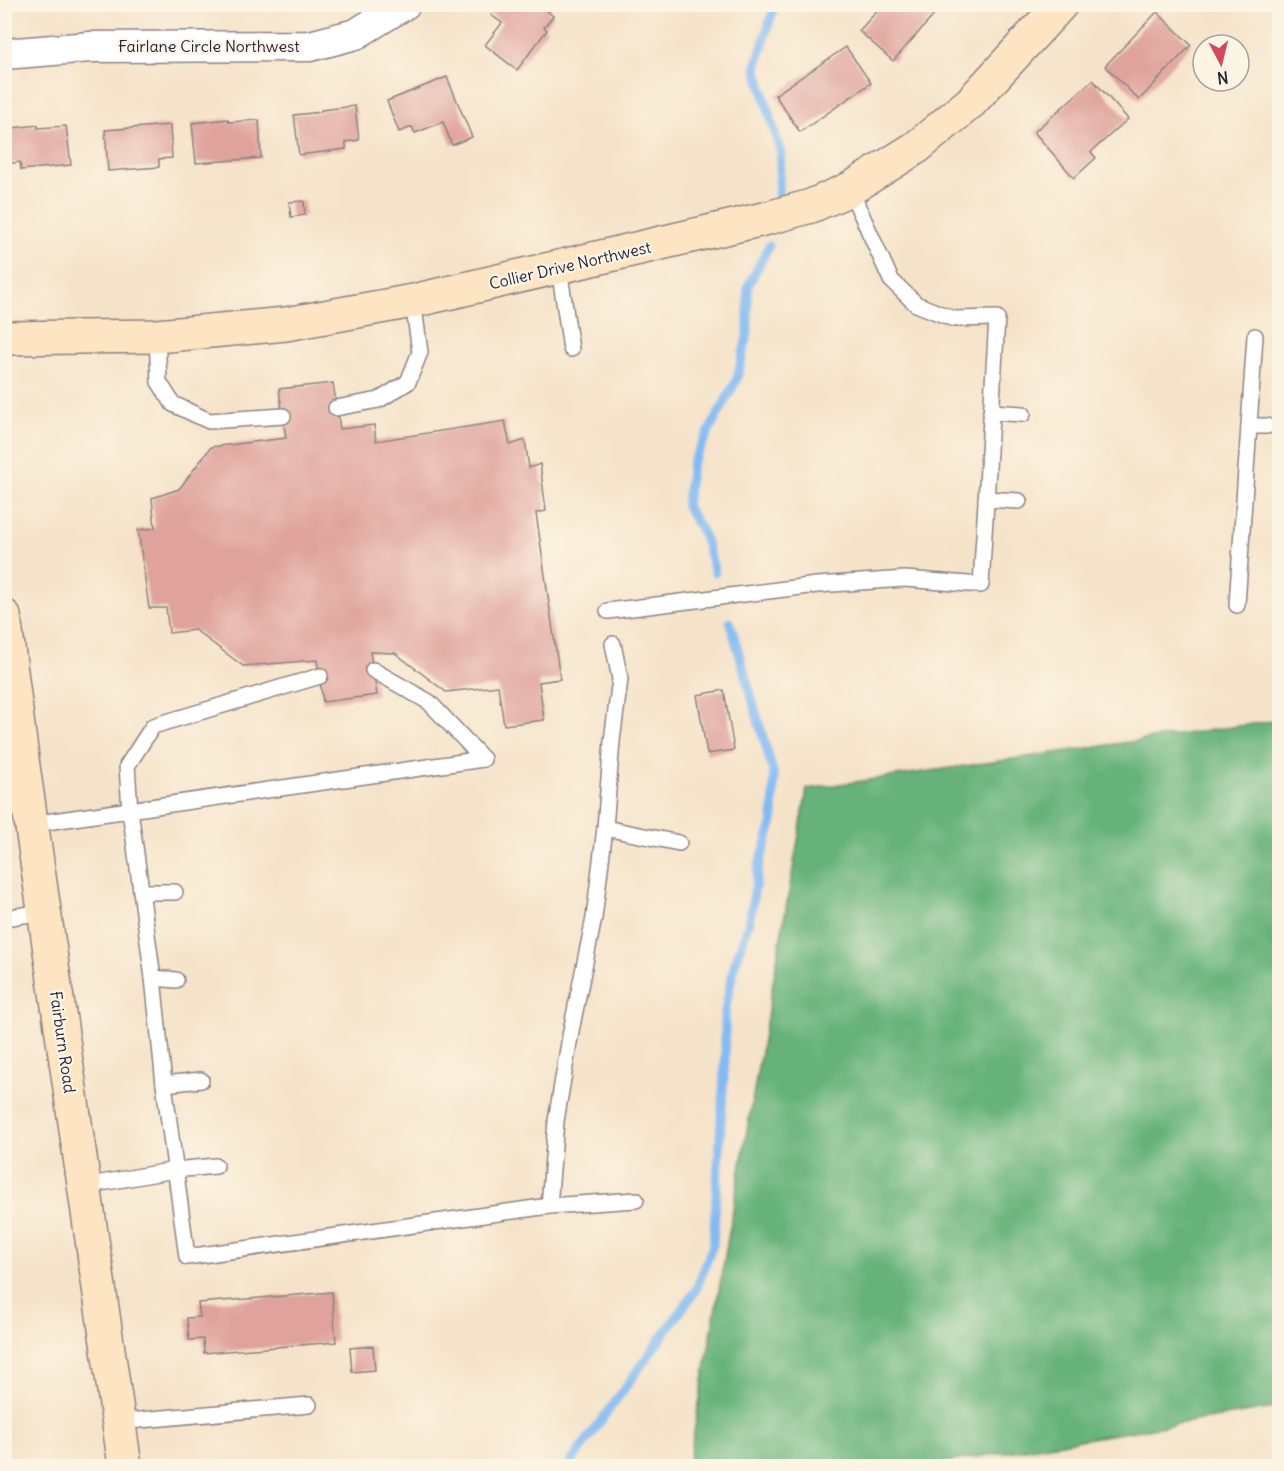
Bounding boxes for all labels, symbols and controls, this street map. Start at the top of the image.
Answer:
north arrow [1191,33,1251,93]
street label: Fairlane Circle Northwest [118,36,300,56]
text: N [1216,67,1230,88]
street label: Collier Drive Northwest [487,237,653,293]
street label: Fairburn Road [46,990,80,1094]

